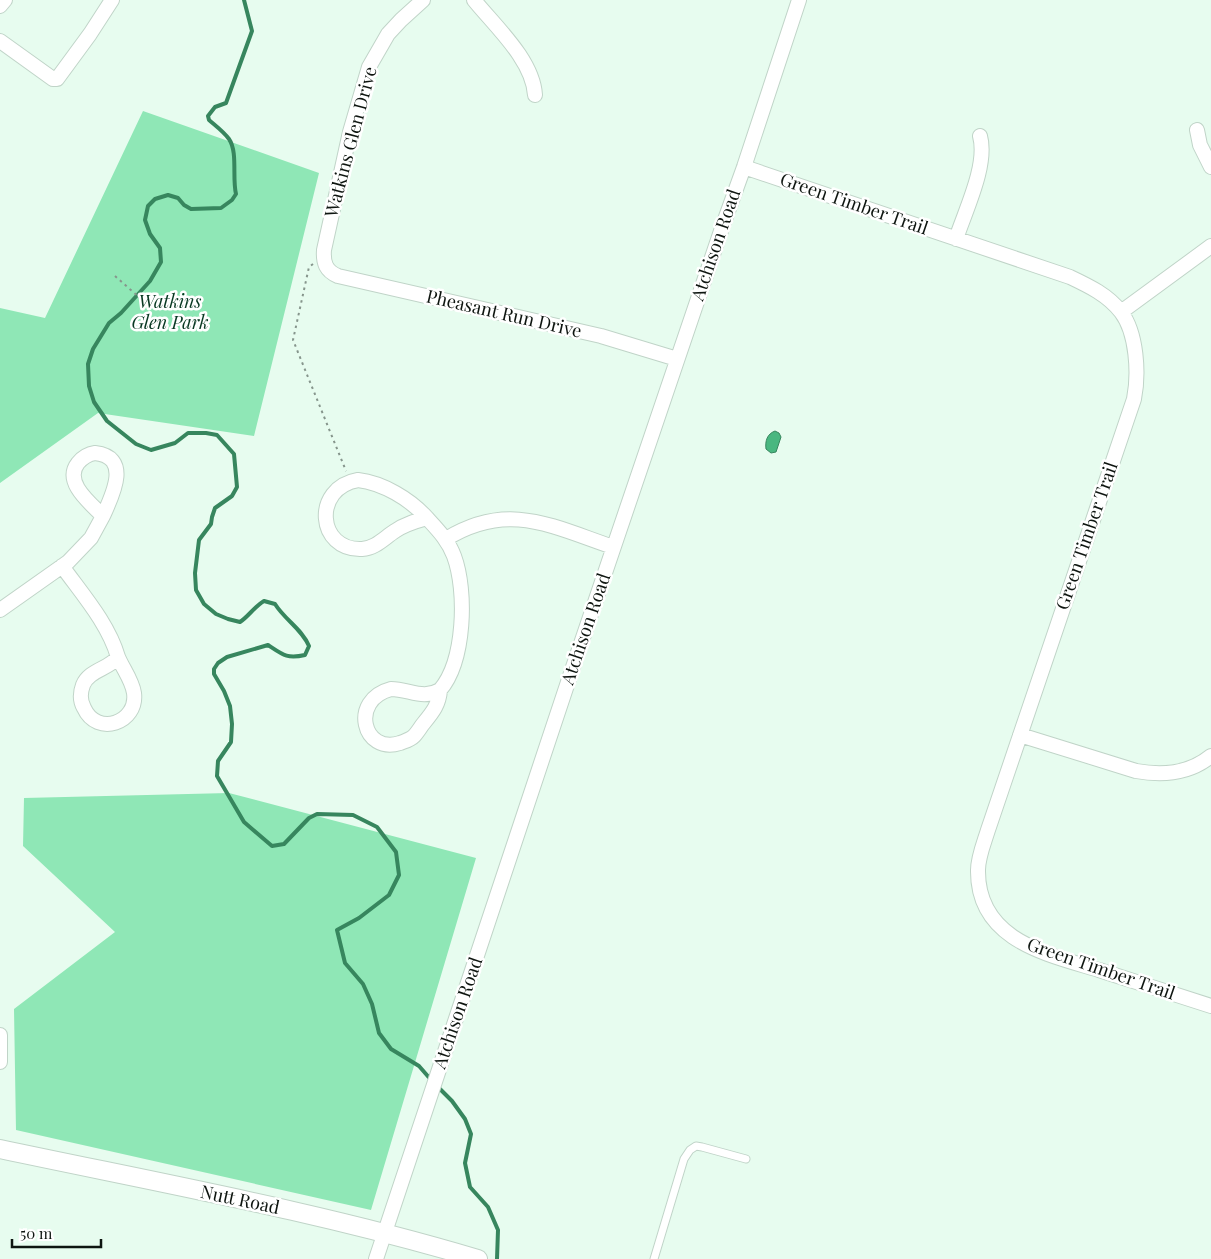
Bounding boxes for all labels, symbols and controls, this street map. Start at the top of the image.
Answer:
street label: Watkins Glen Drive [318,64,382,221]
street label: Green Timber Trail [777,166,932,240]
street label: Atchison Road [684,185,746,305]
street label: Pheasant Run Drive [424,283,584,343]
park label: Watkins Glen Park [131,289,209,334]
street label: Green Timber Trail [1049,458,1123,613]
street label: Atchison Road [554,569,616,689]
street label: Green Timber Trail [1024,931,1179,1005]
street label: Atchison Road [426,953,488,1073]
street label: Nutt Road [199,1179,282,1219]
scale bar [12,1216,101,1248]
text: 50 m [20,1223,53,1243]

